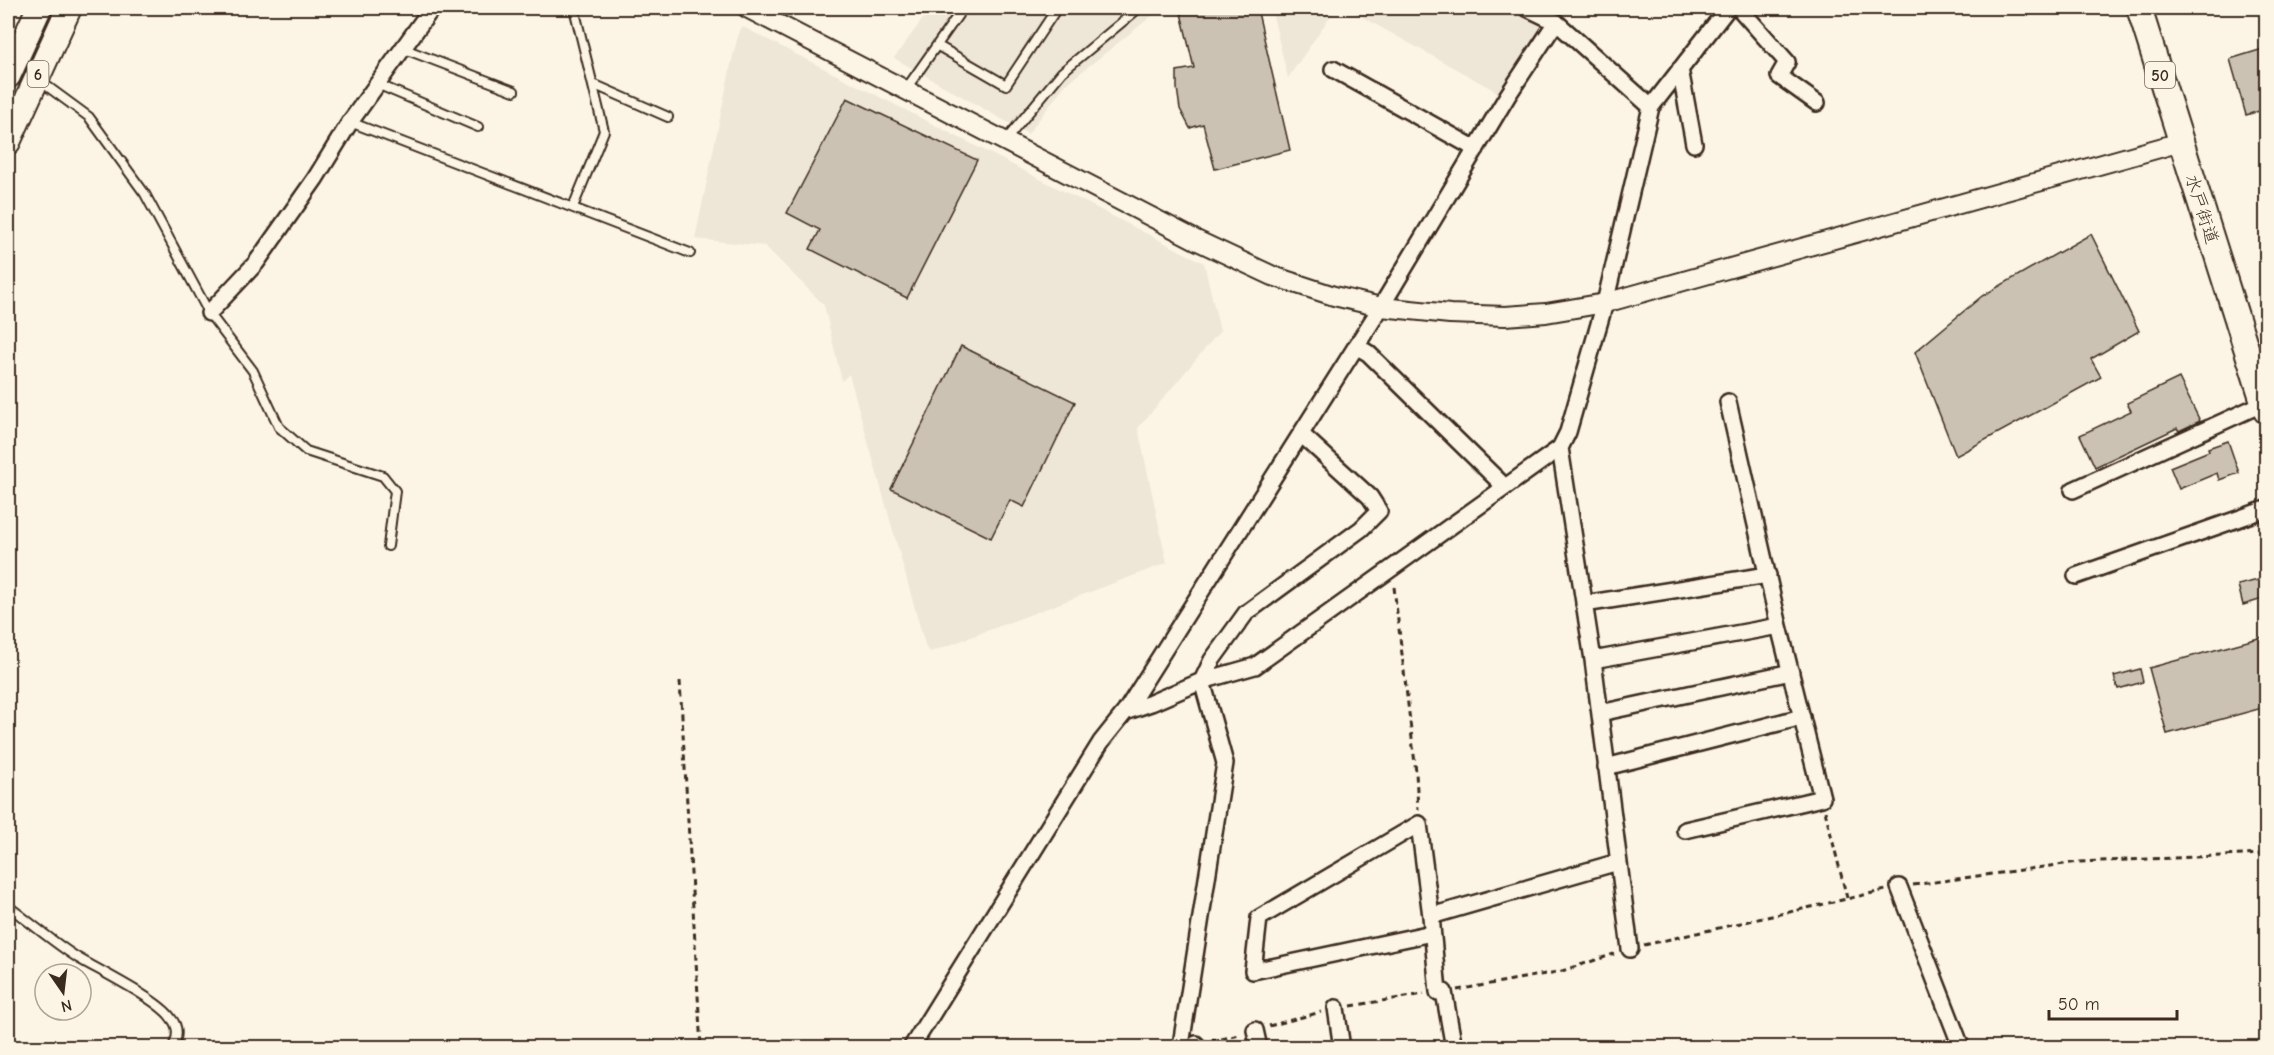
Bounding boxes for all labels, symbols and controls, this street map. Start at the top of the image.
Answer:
road number: 6 [28,61,48,87]
road number: 50 [2145,62,2175,88]
street label: 水戸街道 [2180,172,2223,247]
north arrow [33,962,93,1022]
scale bar [2049,983,2176,1021]
text: 50 m [2058,994,2100,1015]
text: N [59,996,74,1016]

